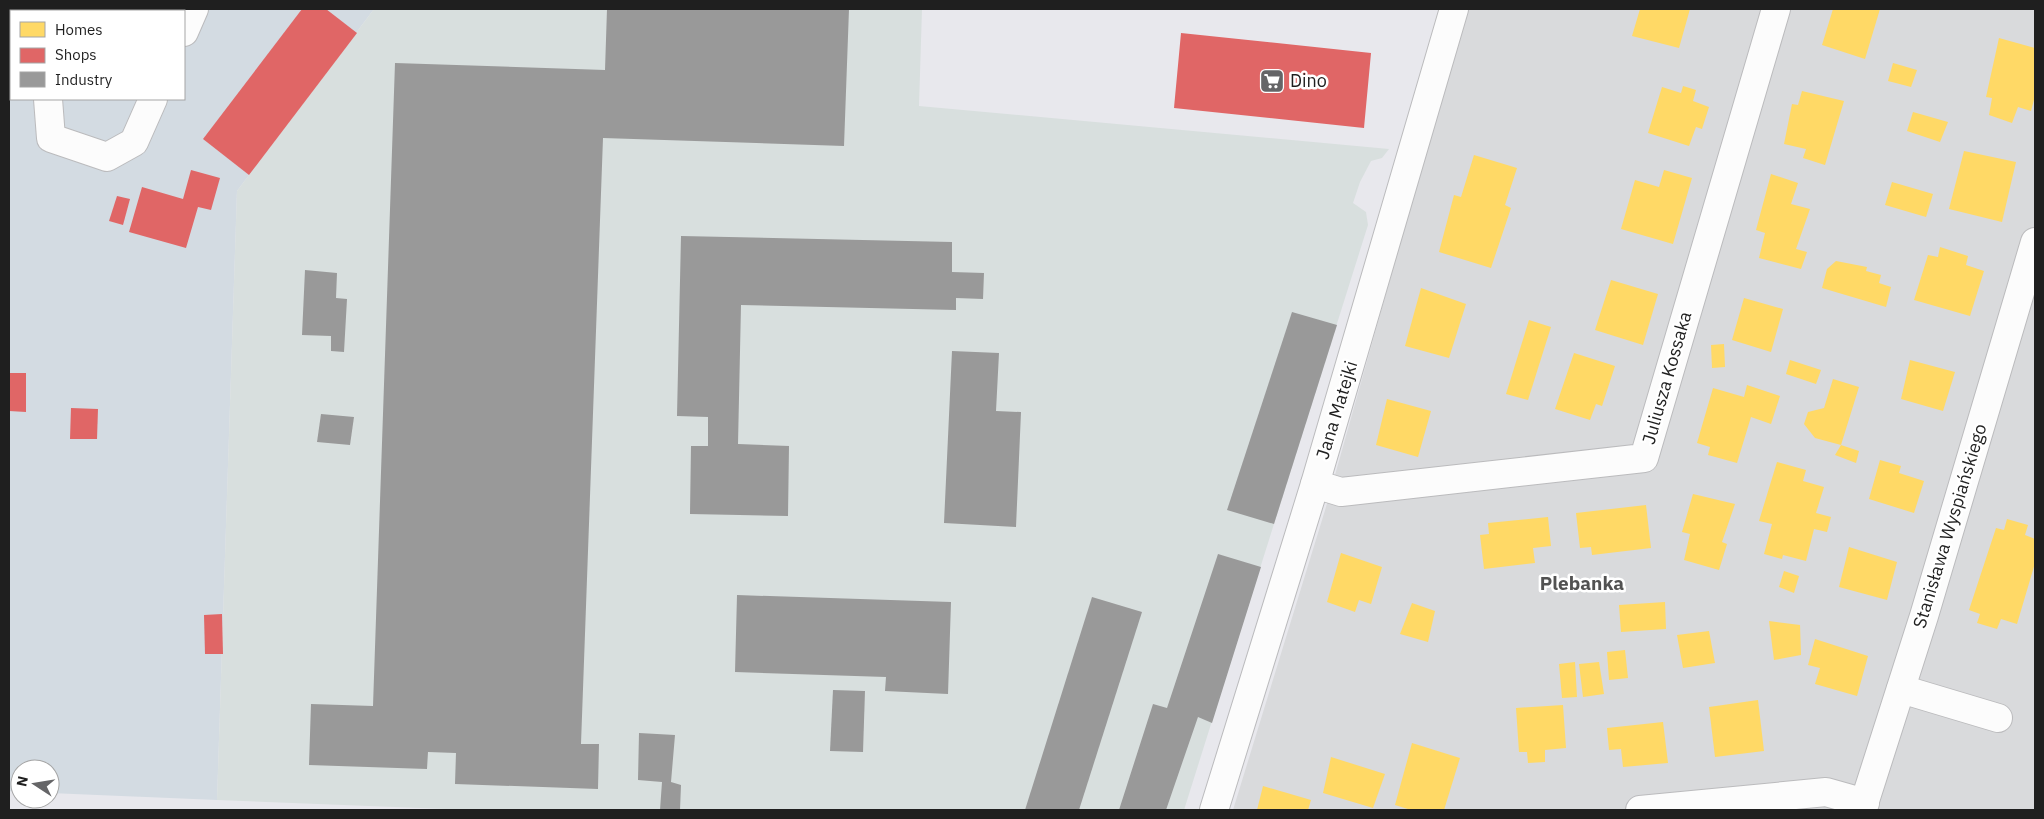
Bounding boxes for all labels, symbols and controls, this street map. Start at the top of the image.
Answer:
legend [10,10,185,100]
text: Homes [55,20,103,39]
text: Shops [55,45,97,64]
supermarket icon: Dino [1259,68,1285,94]
place label: Dino [1290,69,1327,92]
text: Industry [55,70,113,89]
street label: Juliusza Kossaka [1637,309,1697,447]
street label: Jana Matejki [1311,358,1362,462]
street label: Stanisława Wyspiańskiego [1907,421,1992,631]
district label: Plebanka [1540,571,1624,595]
north arrow [10,759,60,809]
text: N [12,774,32,788]

